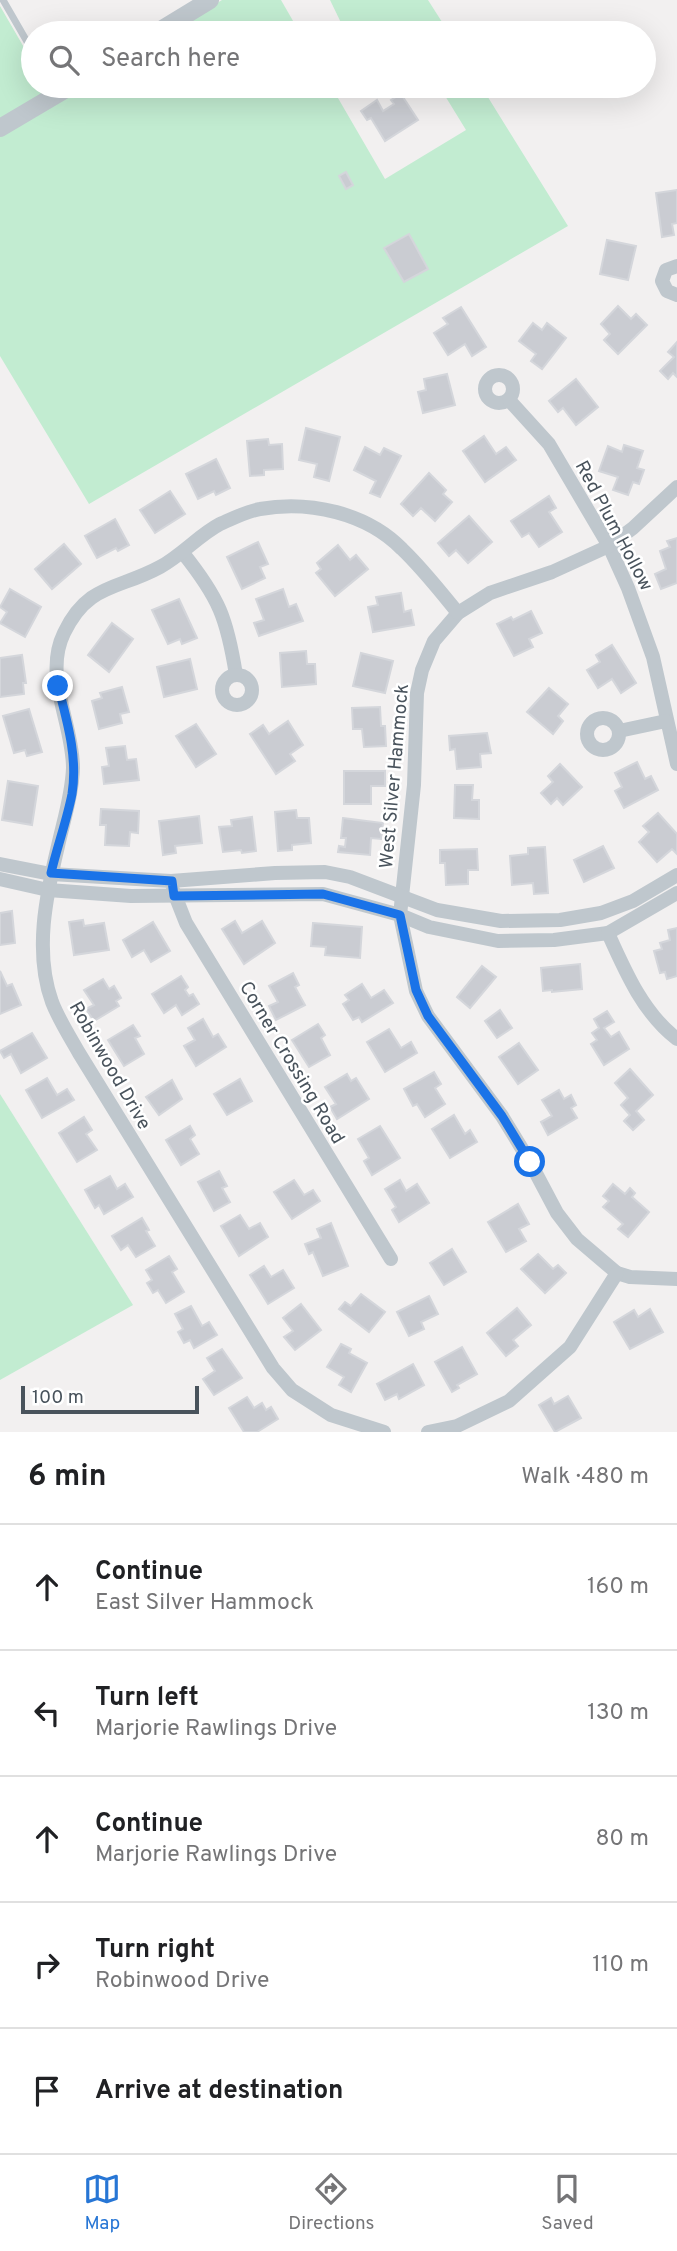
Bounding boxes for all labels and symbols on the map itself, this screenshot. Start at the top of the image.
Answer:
street label: Red Plum Hollow [569,457,658,595]
route end [42,670,73,701]
street label: West Silver Hammock [375,683,415,870]
street label: Corner Crossing Road [233,977,349,1149]
street label: Robinwood Drive [63,998,156,1134]
route start [514,1146,545,1177]
scale bar [21,1383,200,1415]

